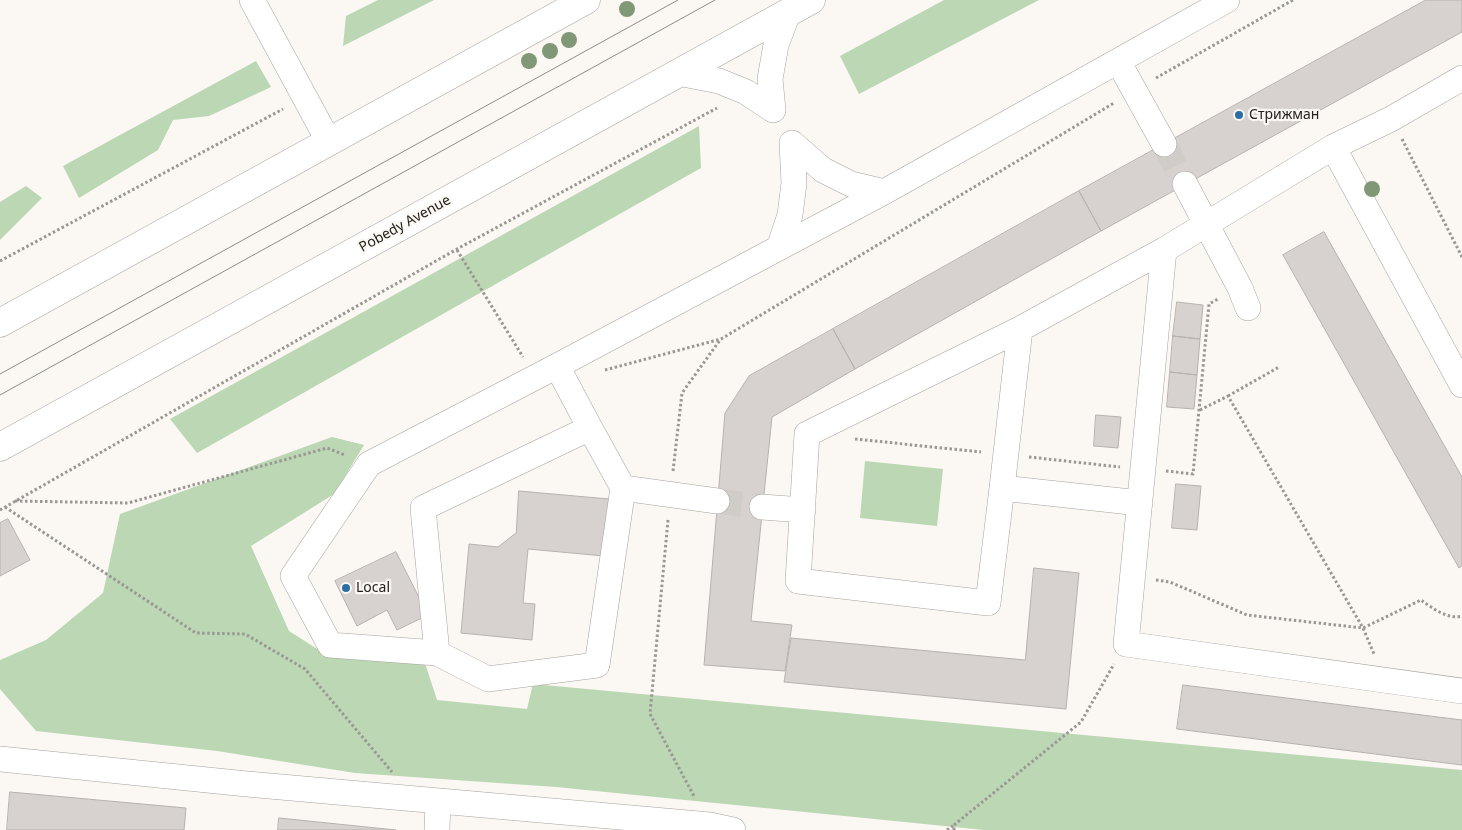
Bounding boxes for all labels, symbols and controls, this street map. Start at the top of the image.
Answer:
place label: Стрижман [1249,107,1319,123]
marker: Стрижман [1233,109,1245,121]
street label: Pobedy Avenue [356,192,454,256]
place label: Local [356,580,390,596]
marker: Local [340,582,352,594]

